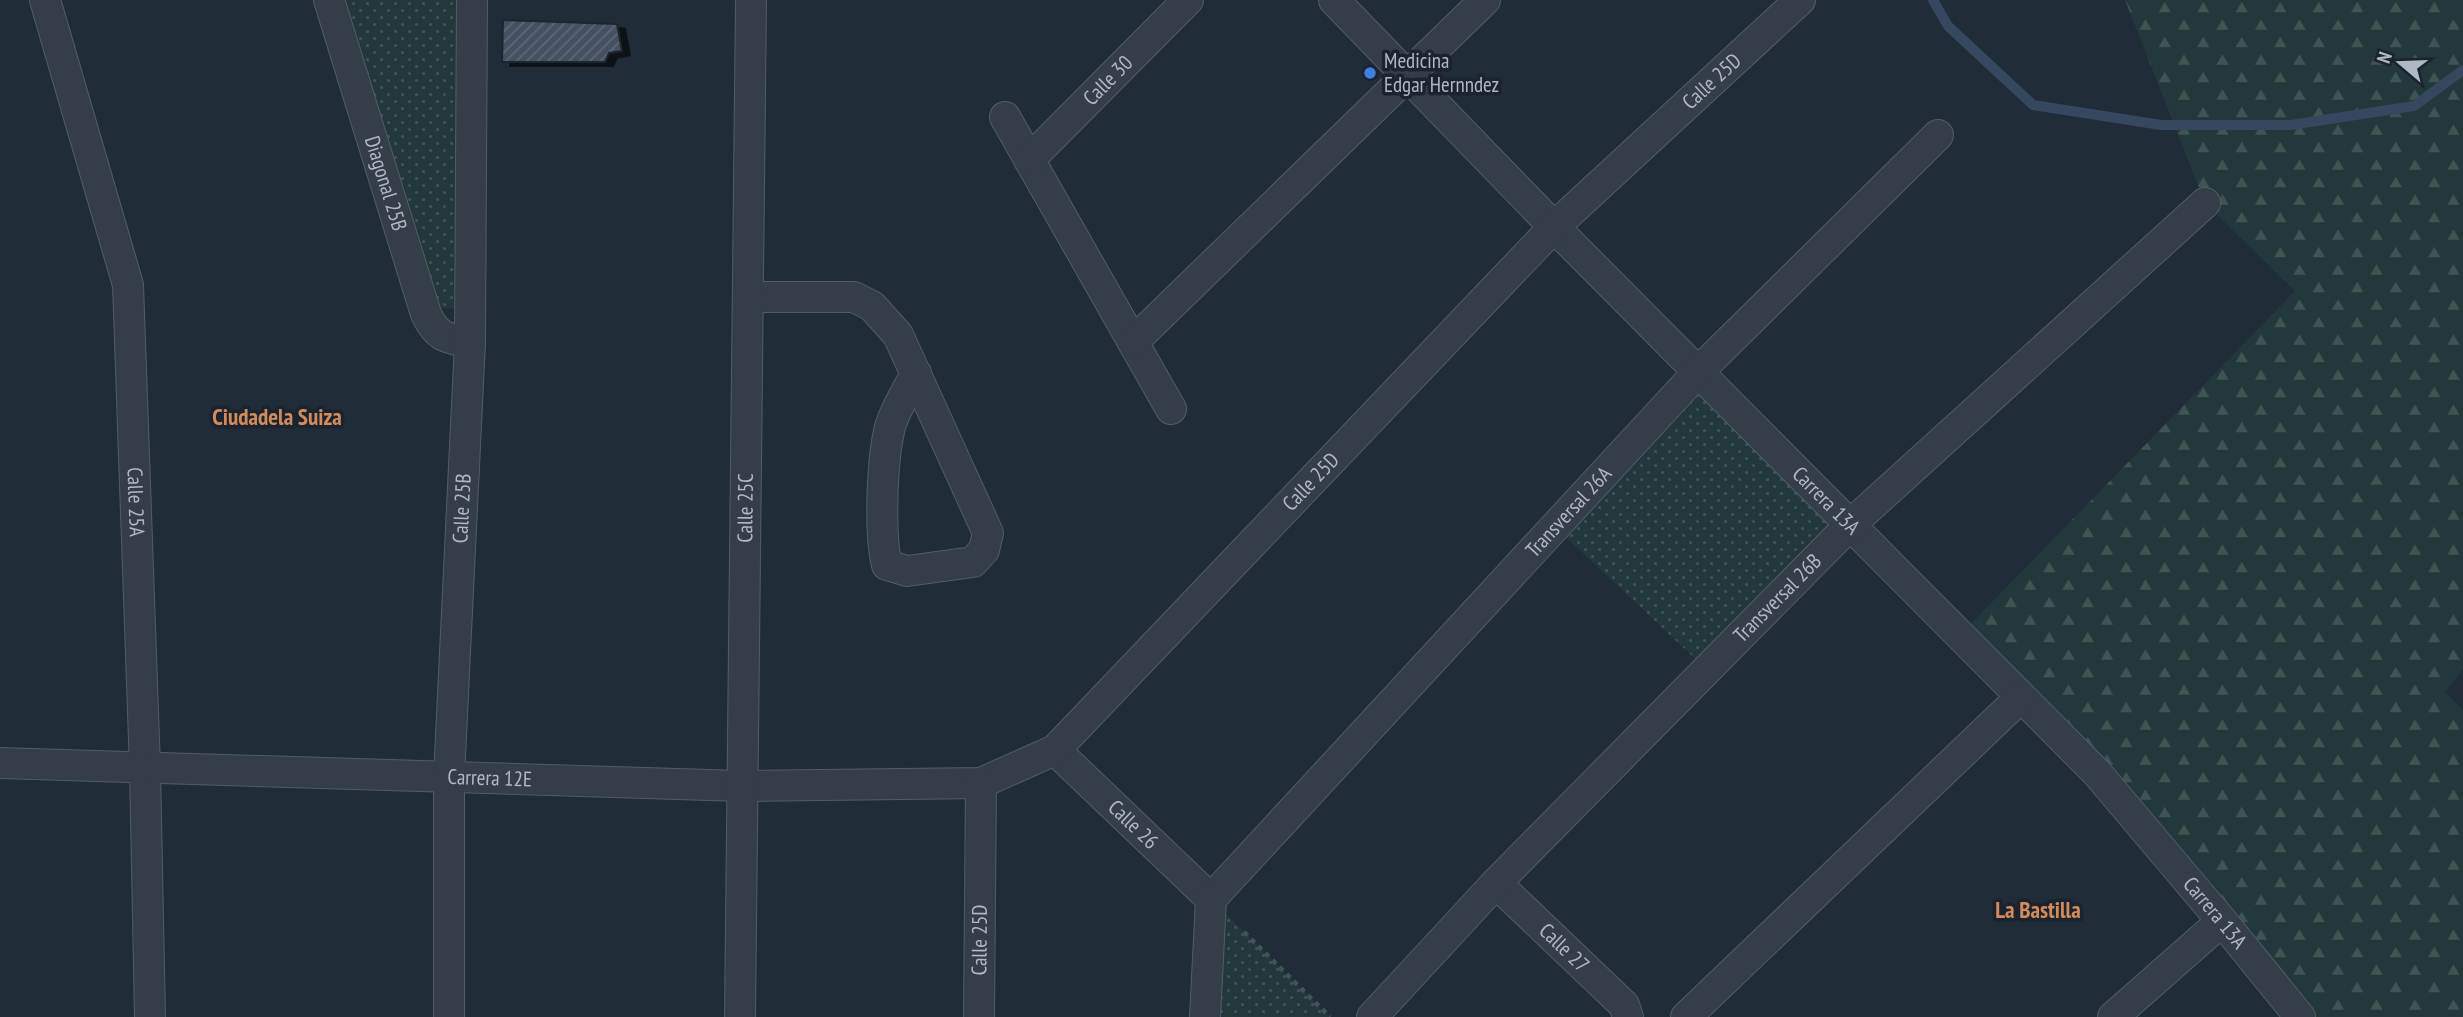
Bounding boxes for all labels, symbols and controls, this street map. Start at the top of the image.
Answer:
north arrow [2365,28,2435,98]
place label: Medicina Edgar Hernndez [1384,47,1499,98]
street label: Calle 25D [1676,47,1747,115]
text: N [2371,49,2397,66]
street label: Calle 30 [1077,50,1138,111]
marker: Medicina Edgar Hernndez [1362,65,1378,81]
street label: Diagonal 25B [359,133,414,234]
district label: Ciudadela Suiza [212,402,342,431]
street label: Calle 25D [1276,447,1345,516]
street label: Transversal 26A [1520,460,1617,563]
street label: Carrera 13A [1787,460,1866,540]
street label: Calle 25A [121,467,151,537]
street label: Calle 25B [446,473,477,544]
street label: Calle 25C [731,473,759,543]
street label: Transversal 26B [1727,548,1827,648]
street label: Carrera 12E [447,763,532,792]
street label: Calle 26 [1103,794,1164,855]
street label: Carrera 13A [2177,871,2253,954]
district label: La Bastilla [1995,895,2081,924]
street label: Calle 25D [965,905,993,975]
street label: Calle 27 [1533,917,1595,978]

